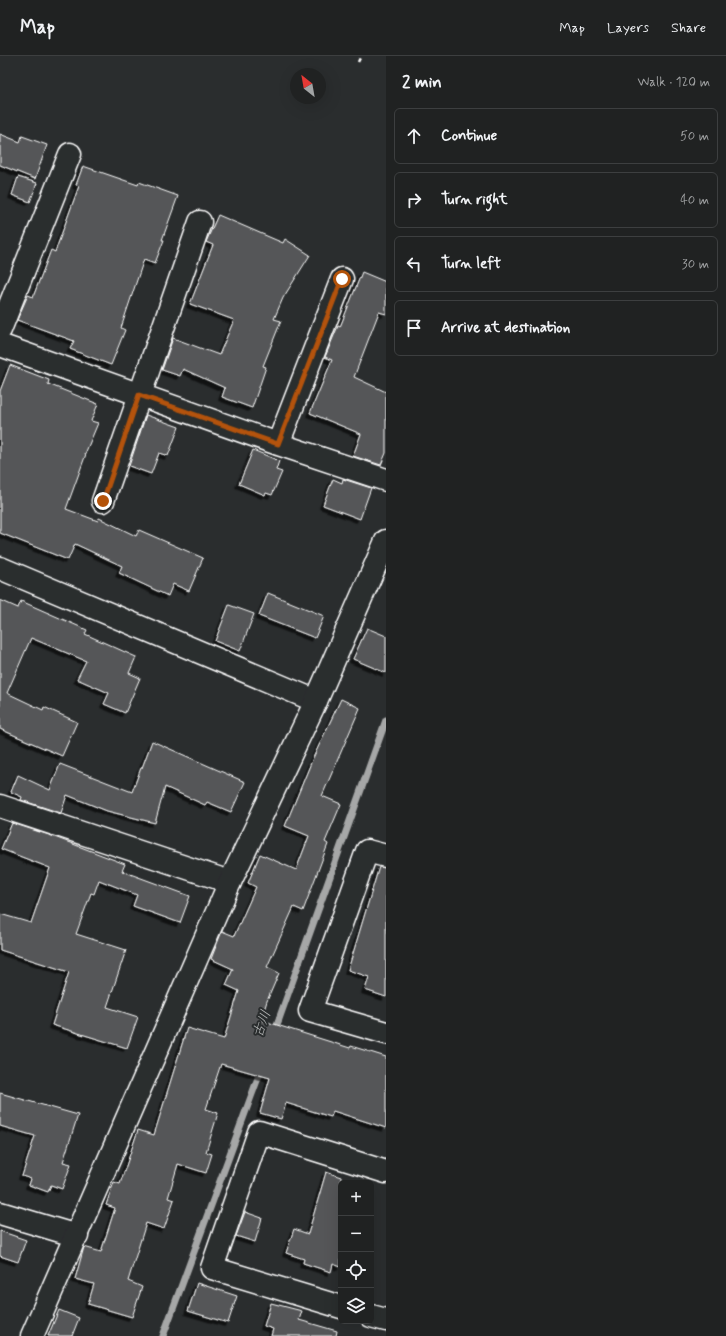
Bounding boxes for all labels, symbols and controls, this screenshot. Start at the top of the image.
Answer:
text: Map [20,15,55,40]
text: Map [559,19,585,37]
text: Layers [607,19,649,37]
text: Share [671,19,706,37]
north arrow [290,68,326,104]
text: 2 min [402,71,442,93]
text: Walk · 120 m [638,74,710,91]
icon: ahead [403,125,425,147]
text: Continue [441,126,497,146]
text: 50 m [680,128,709,145]
icon: right [403,189,425,211]
text: Turn right [441,190,508,210]
text: 40 m [680,192,709,209]
icon: left [403,253,425,275]
text: Turn left [441,254,501,274]
text: 30 m [682,256,709,273]
route start [333,270,351,288]
icon: arrive [403,317,425,339]
text: Arrive at destination [441,318,570,338]
route end [94,492,112,510]
water label: 古川 [249,1008,275,1040]
map controls [338,1180,374,1324]
button: + [338,1180,374,1216]
button: − [338,1216,374,1252]
button: locate [338,1252,374,1288]
button: layers [338,1288,374,1324]

